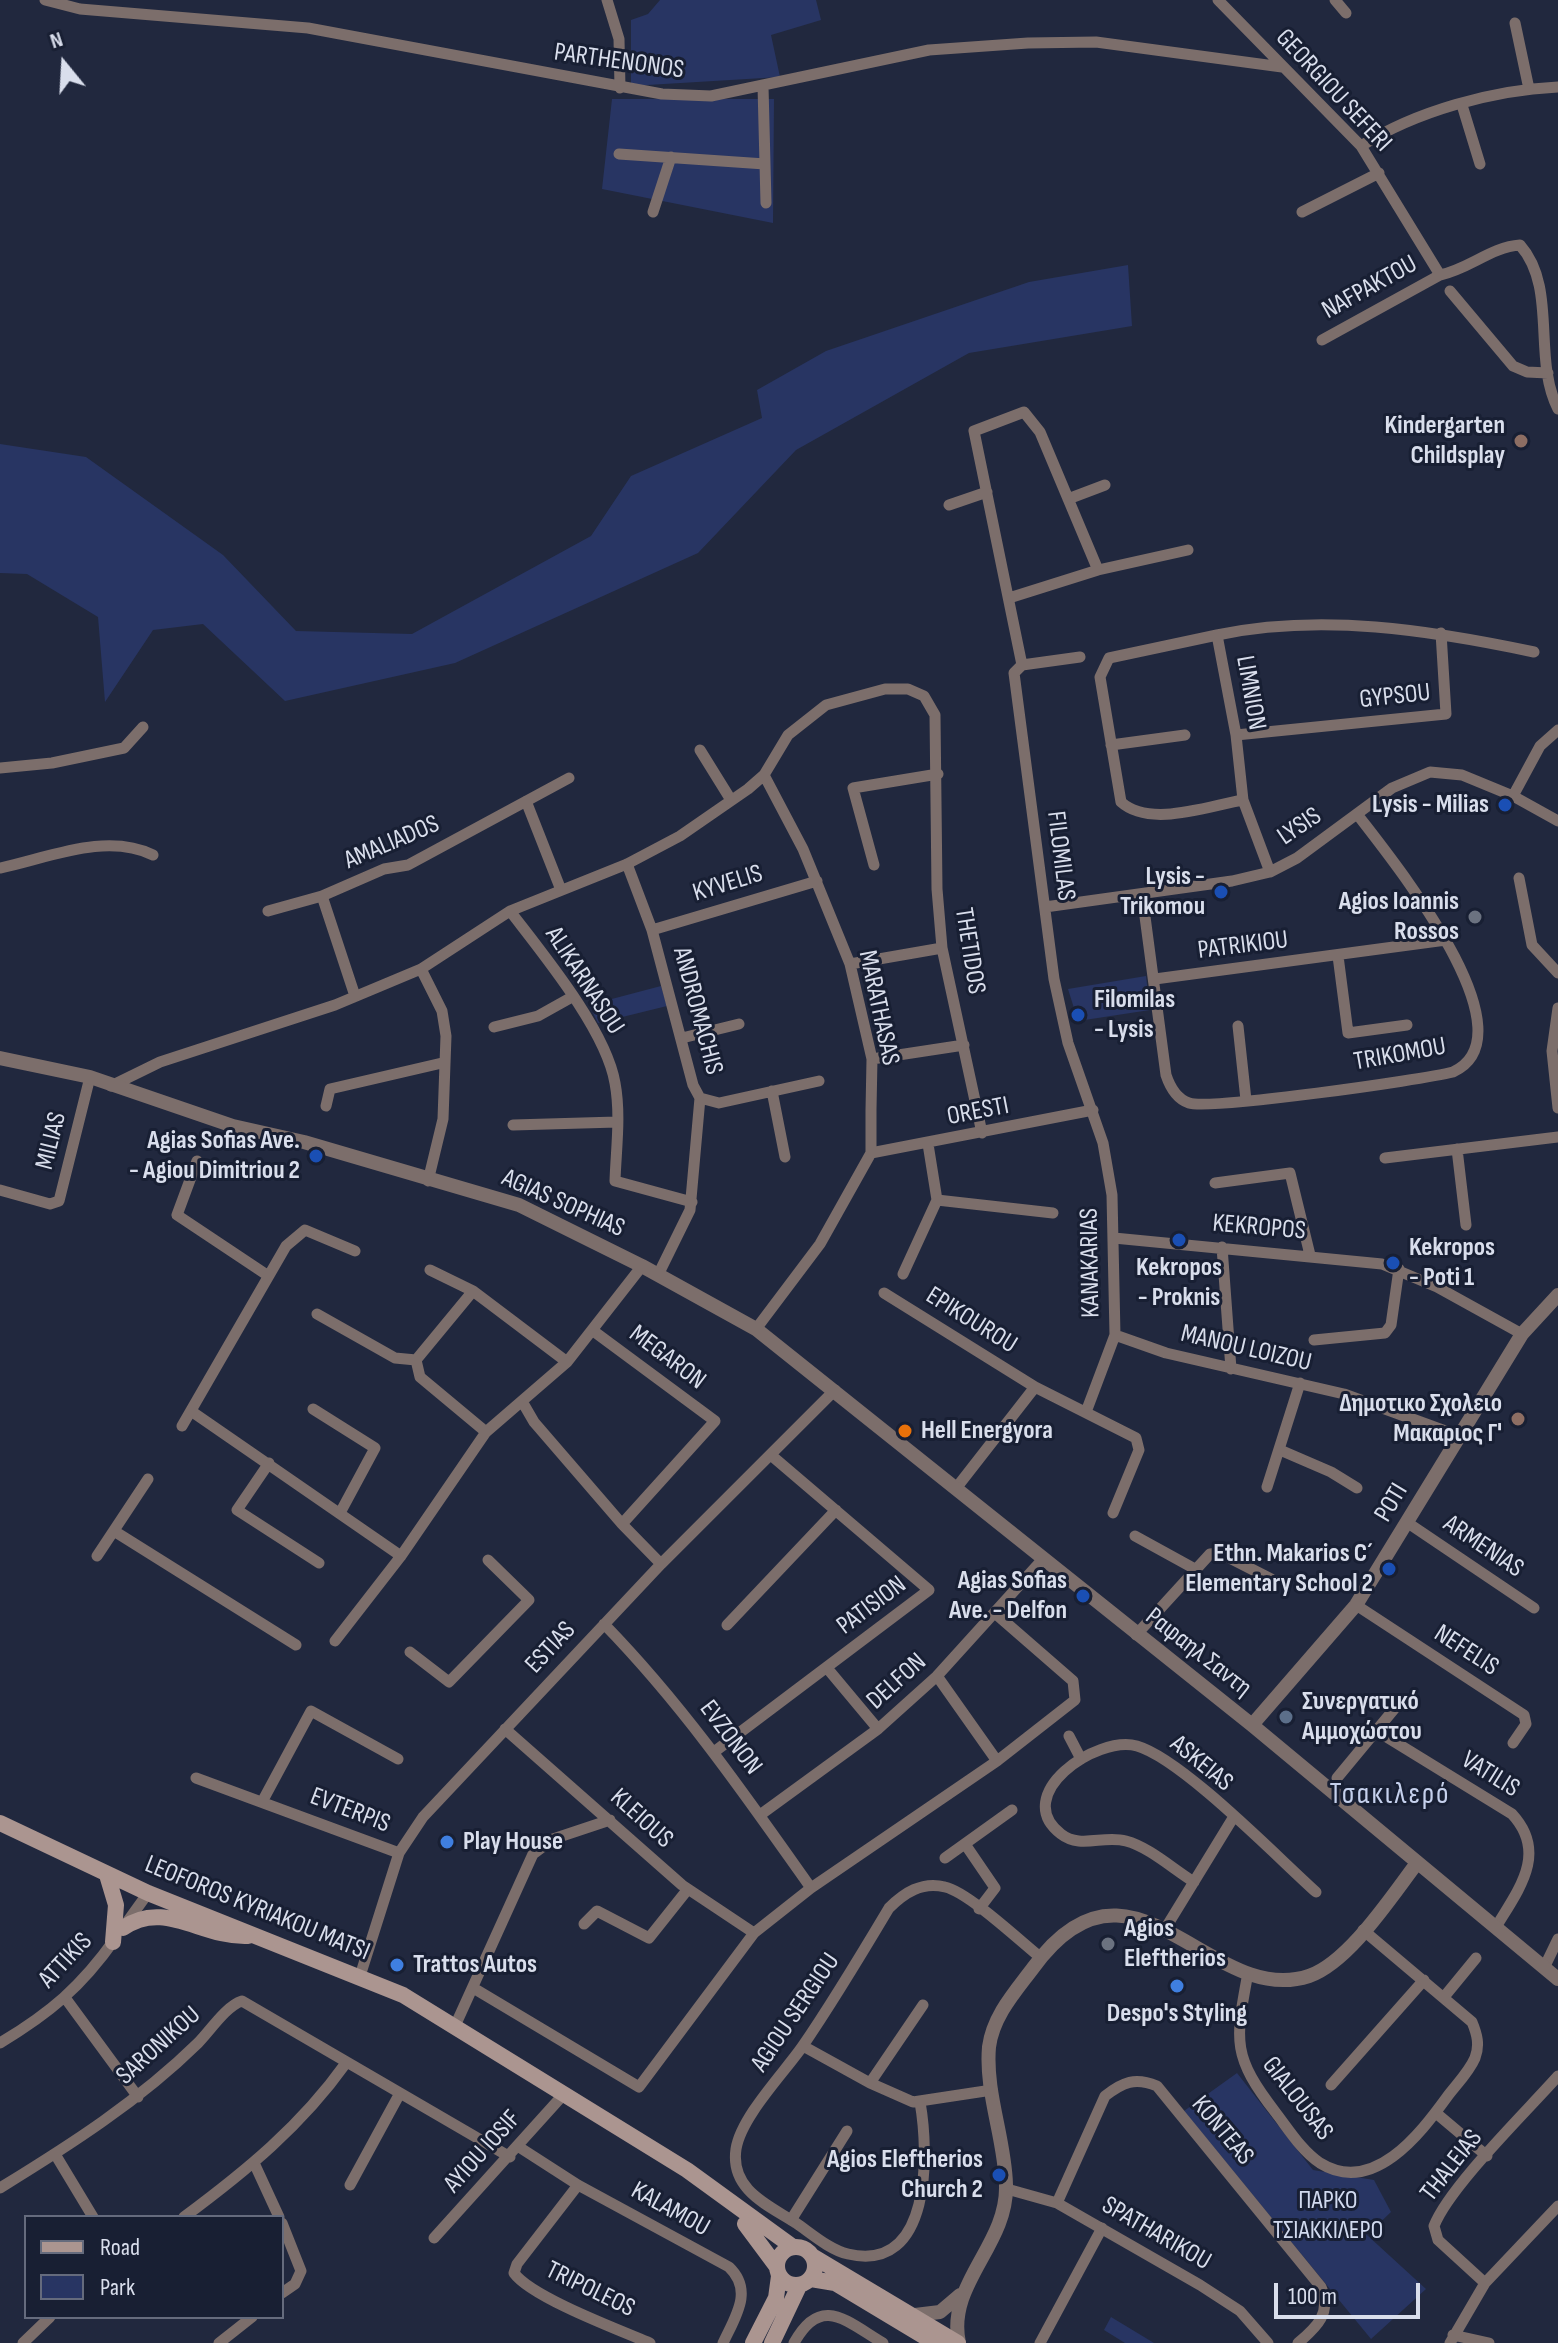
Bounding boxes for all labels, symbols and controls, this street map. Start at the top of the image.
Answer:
street label: GEORGIOU SEFERI [1268,23,1398,159]
north arrow [24,24,104,104]
text: N [47,26,66,55]
street label: PARTHENONOS [552,37,686,87]
street label: NAFPAKTOU [1317,249,1423,327]
place label: Kindergarten Childsplay [1385,410,1505,472]
marker: Kindergarten Childsplay [1512,432,1530,450]
street label: LIMNION [1228,653,1272,733]
street label: GYPSOU [1358,678,1432,716]
place label: Lysis - Milias [1372,789,1489,821]
marker: Lysis - Milias [1496,796,1514,814]
street label: LYSIS [1272,801,1328,853]
street label: AMALIADOS [340,809,444,877]
street label: FILOMILAS [1039,809,1081,903]
street label: KYVELIS [689,859,767,909]
place label: Lysis - Trikomou [1120,861,1205,922]
marker: Lysis - Trikomou [1212,883,1230,901]
place label: Agios Ioannis Rossos [1339,886,1459,948]
street label: THETIDOS [947,906,991,996]
marker: Agios Ioannis Rossos [1466,908,1484,926]
street label: ALIKARNASOU [538,921,630,1041]
street label: PATRIKIOU [1196,925,1290,967]
street label: ANDROMACHIS [665,944,729,1078]
street label: MARATHASAS [851,948,905,1068]
place label: Filomilas - Lysis [1094,984,1175,1046]
marker: Filomilas - Lysis [1069,1006,1087,1024]
street label: TRIKOMOU [1351,1032,1449,1078]
street label: ORESTI [944,1091,1012,1133]
street label: MILIAS [30,1109,74,1173]
place label: Agias Sofias Ave. - Agiou Dimitriou 2 [129,1125,300,1186]
marker: Agias Sofias Ave. - Agiou Dimitriou 2 [307,1147,325,1165]
street label: AGIAS SOPHIAS [497,1163,629,1245]
street label: KANAKARIAS [1074,1208,1108,1318]
street label: KEKROPOS [1211,1208,1307,1248]
marker: Kekropos - Proknis [1170,1231,1188,1249]
place label: Kekropos - Poti 1 [1409,1232,1495,1294]
place label: Kekropos - Proknis [1136,1252,1222,1314]
marker: Kekropos - Poti 1 [1384,1254,1402,1272]
street label: EPIKOUROU [920,1281,1022,1361]
street label: MEGARON [623,1319,711,1397]
street label: MANOU LOIZOU [1178,1319,1314,1379]
place label: Δημοτικο Σχολειο Μακαριος Γ' [1339,1388,1502,1450]
marker: Δημοτικο Σχολειο Μακαριος Γ' [1509,1410,1527,1428]
place label: Hell Energyora [921,1415,1053,1447]
marker: Hell Energyora [896,1422,914,1440]
street label: POTI [1369,1478,1415,1528]
street label: ARMENIAS [1437,1509,1529,1585]
place label: Ethn. Makarios C´ Elementary School 2 [1185,1538,1373,1600]
marker: Ethn. Makarios C´ Elementary School 2 [1380,1560,1398,1578]
place label: Agias Sofias Ave. - Delfon [949,1565,1067,1626]
street label: PATISION [831,1570,913,1642]
marker: Agias Sofias Ave. - Delfon [1074,1587,1092,1605]
street label: Ραφαηλ Σαντη [1139,1602,1257,1704]
street label: ESTIAS [519,1616,583,1680]
street label: NEFELIS [1428,1619,1504,1683]
street label: DELFON [861,1647,933,1717]
place label: Συνεργατικό Αμμοχώστου [1302,1686,1422,1748]
street label: EVZONON [692,1695,768,1781]
marker: Συνεργατικό Αμμοχώστου [1277,1708,1295,1726]
street label: ASKEIAS [1163,1729,1239,1799]
street label: VATILIS [1455,1745,1525,1805]
district label: Τσακιλερό [1330,1777,1450,1813]
street label: EVTERPIS [306,1782,394,1840]
street label: KLEIOUS [603,1783,679,1855]
place label: Play House [463,1826,563,1858]
marker: Play House [438,1833,456,1851]
street label: LEOFOROS KYRIAKOU MATSI [140,1850,374,1968]
place label: Agios Eleftherios [1124,1913,1226,1974]
street label: ATTIKIS [33,1927,99,1995]
marker: Agios Eleftherios [1099,1935,1117,1953]
street label: AGIOU SERGIOU [745,1948,847,2078]
place label: Trattos Autos [413,1949,537,1981]
marker: Trattos Autos [388,1956,406,1974]
marker: Despo's Styling [1168,1977,1186,1995]
place label: Despo's Styling [1107,1998,1247,2030]
street label: SARONIKOU [110,2000,208,2092]
street label: GIALOUSAS [1255,2051,1339,2147]
street label: KONTEAS [1184,2090,1260,2172]
street label: AYIOU IOSIF [438,2104,528,2200]
street label: THALEIAS [1414,2124,1490,2208]
place label: Agios Eleftherios Church 2 [827,2144,983,2206]
marker: Agios Eleftherios Church 2 [990,2166,1008,2184]
street label: KALAMOU [625,2176,715,2244]
park label: ΠΑΡΚΟ ΤΣΙΑΚΚΙΛΕΡΟ [1273,2185,1383,2246]
street label: SPATHARIKOU [1096,2190,1216,2278]
legend [24,2215,284,2319]
text: Road [100,2233,140,2262]
street label: TRIPOLEOS [540,2255,640,2325]
scale bar [1278,2267,1424,2317]
text: Park [100,2273,135,2302]
text: 100 m [1288,2282,1337,2311]

